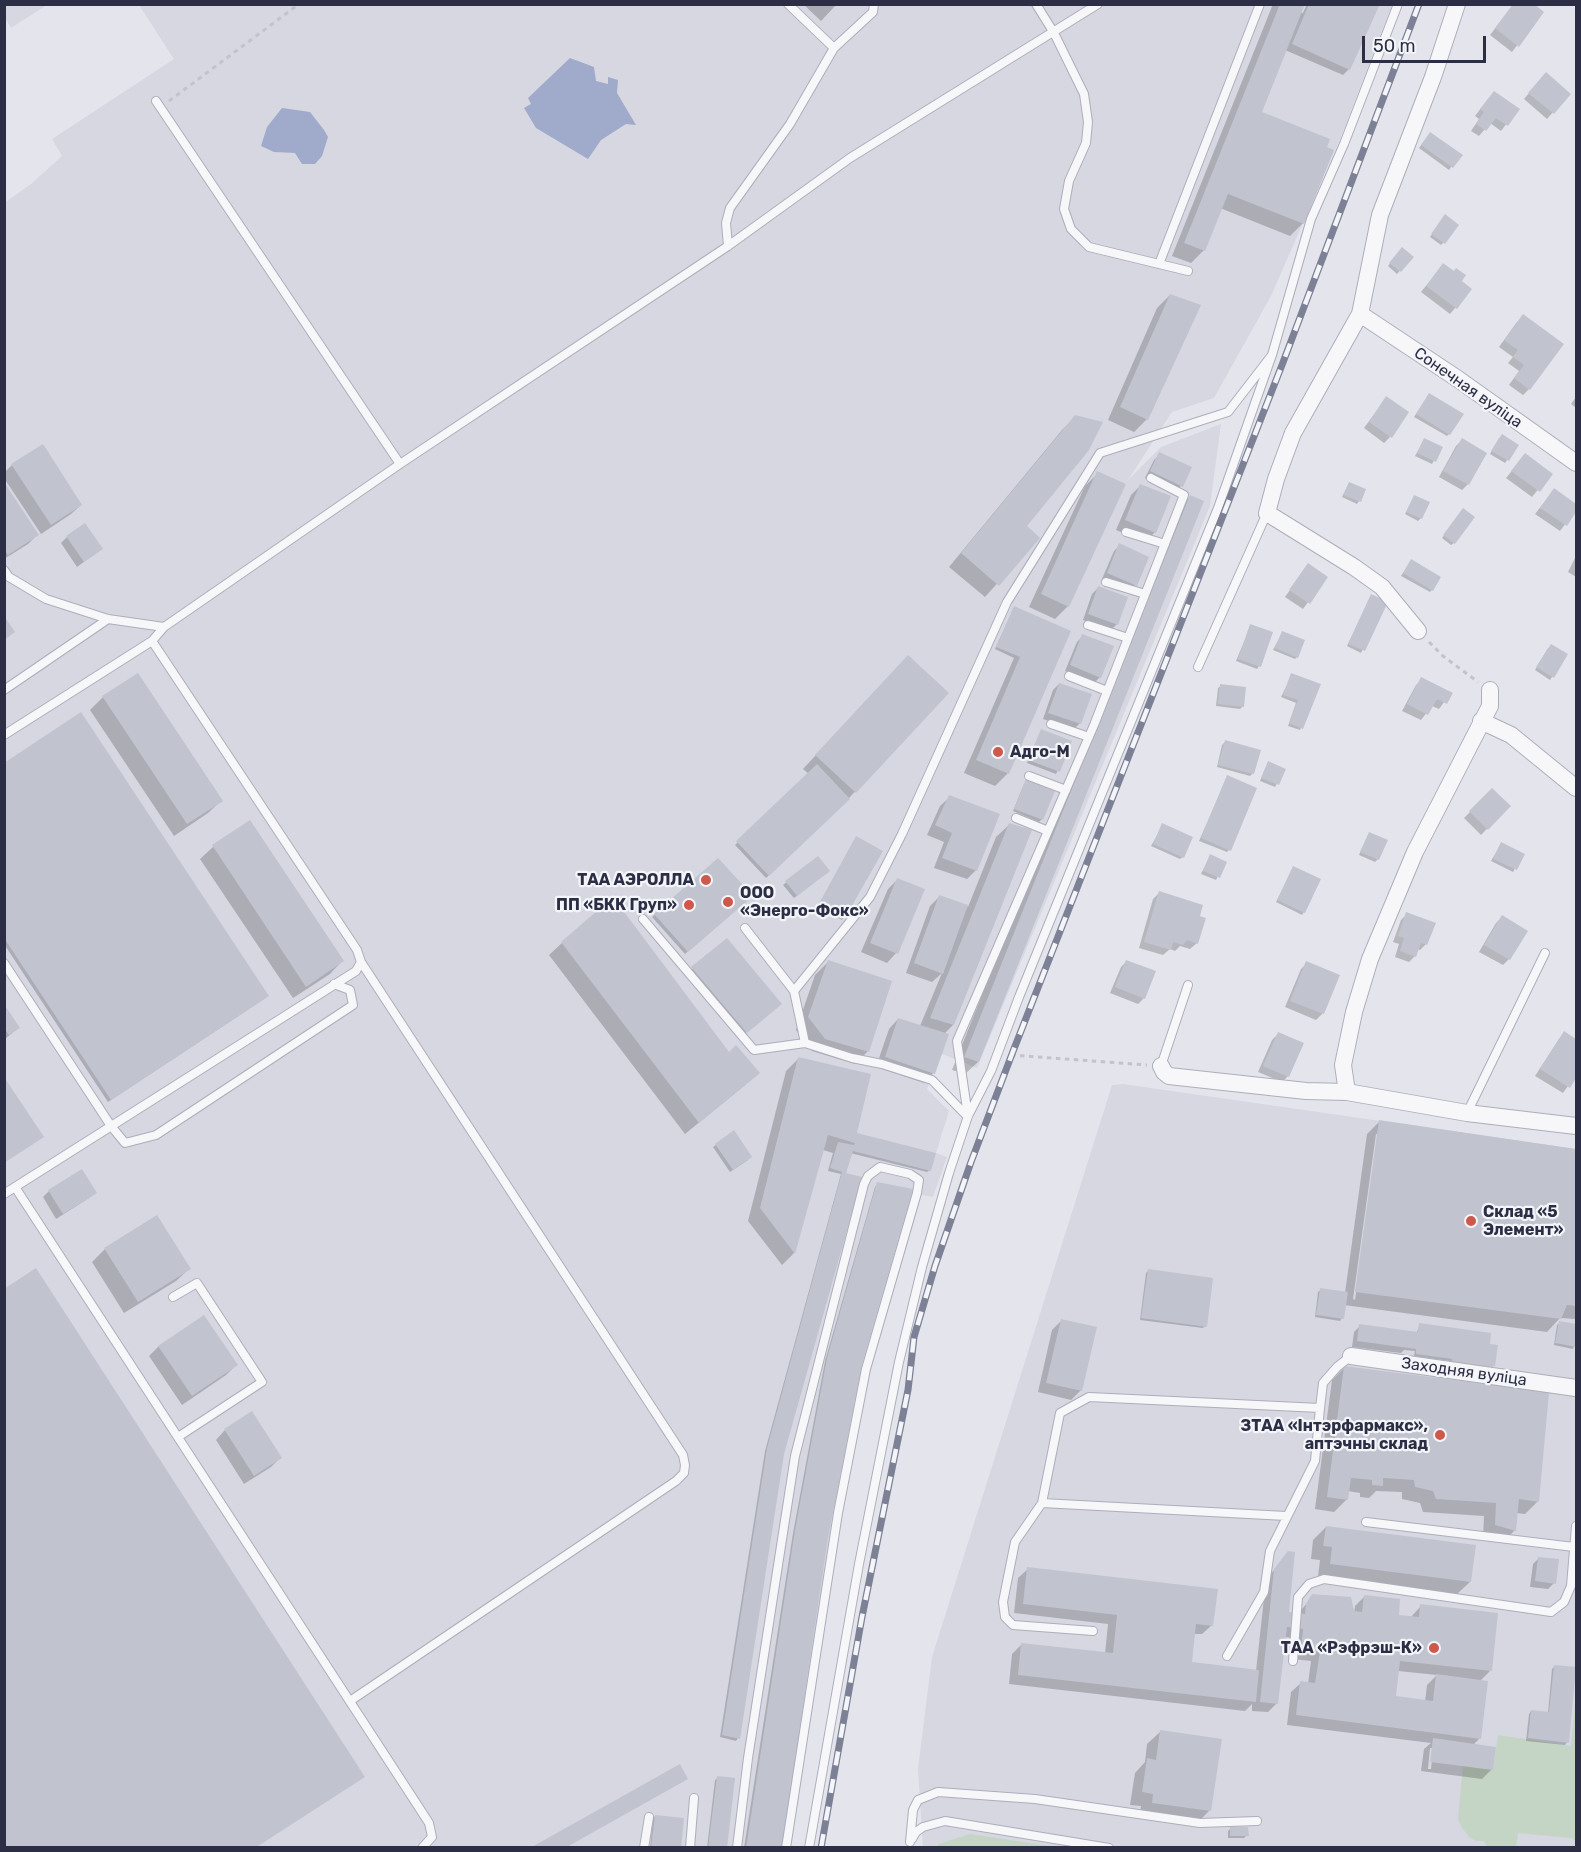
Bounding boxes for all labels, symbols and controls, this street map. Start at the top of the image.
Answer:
scale bar [1365,24,1490,62]
text: 50 m [1373,35,1416,57]
street label: Сонечная вуліца [1410,344,1526,432]
place label: Адго-М [1010,742,1070,762]
marker: Адго-М [991,745,1005,759]
place label: ТАА АЭРОЛЛА [577,870,694,890]
marker: ТАА АЭРОЛЛА [699,873,713,887]
place label: ООО «Энерго-Фокс» [740,883,869,921]
place label: ПП «БКК Груп» [556,895,677,915]
marker: ООО «Энерго-Фокс» [721,895,735,909]
marker: ПП «БКК Груп» [682,898,696,912]
place label: Склад «5 Элемент» [1483,1202,1563,1240]
marker: Склад «5 Элемент» [1464,1214,1478,1228]
street label: Заходняя вуліца [1400,1354,1528,1390]
place label: ЗТАА «Інтэрфармакс», аптэчны склад [1240,1416,1428,1454]
marker: ЗТАА «Інтэрфармакс», аптэчны склад [1433,1428,1447,1442]
place label: ТАА «Рэфрэш-К» [1281,1638,1422,1658]
marker: ТАА «Рэфрэш-К» [1427,1641,1441,1655]

